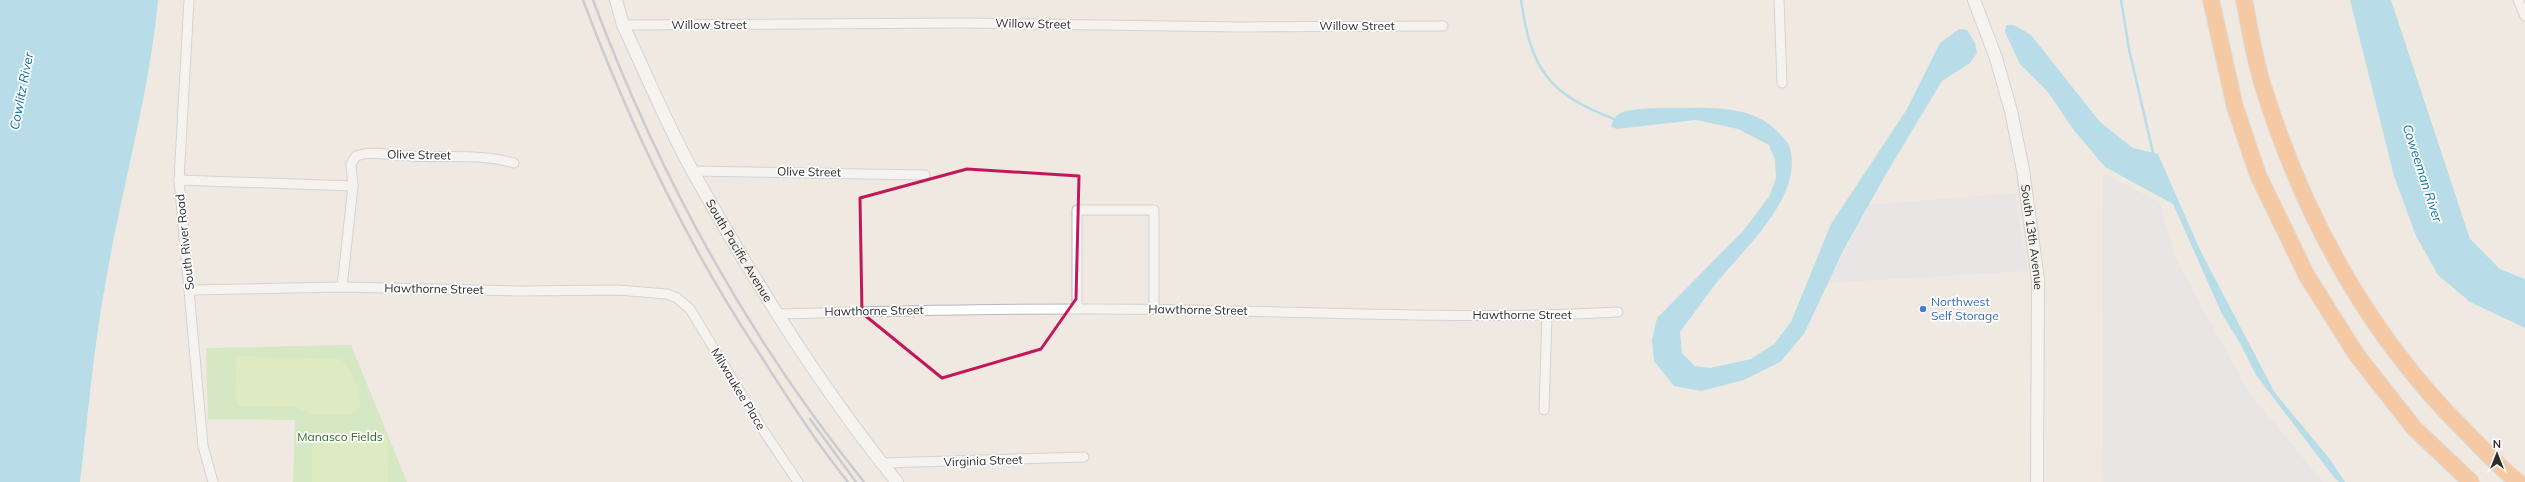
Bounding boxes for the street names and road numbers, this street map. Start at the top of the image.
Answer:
street label: Willow Street [995,15,1071,32]
street label: Willow Street [671,17,747,32]
street label: Willow Street [1319,18,1395,33]
street label: Olive Street [387,146,451,163]
street label: Olive Street [777,163,841,180]
street label: South 13th Avenue [2018,183,2046,290]
street label: South River Road [172,193,197,291]
street label: South Pacific Avenue [703,196,776,305]
street label: Hawthorne Street [384,280,484,297]
street label: Hawthorne Street [1148,301,1248,318]
street label: Hawthorne Street [824,302,924,319]
street label: Hawthorne Street [1472,307,1572,322]
street label: Milwaukee Place [708,345,769,432]
street label: Virginia Street [943,452,1023,469]

